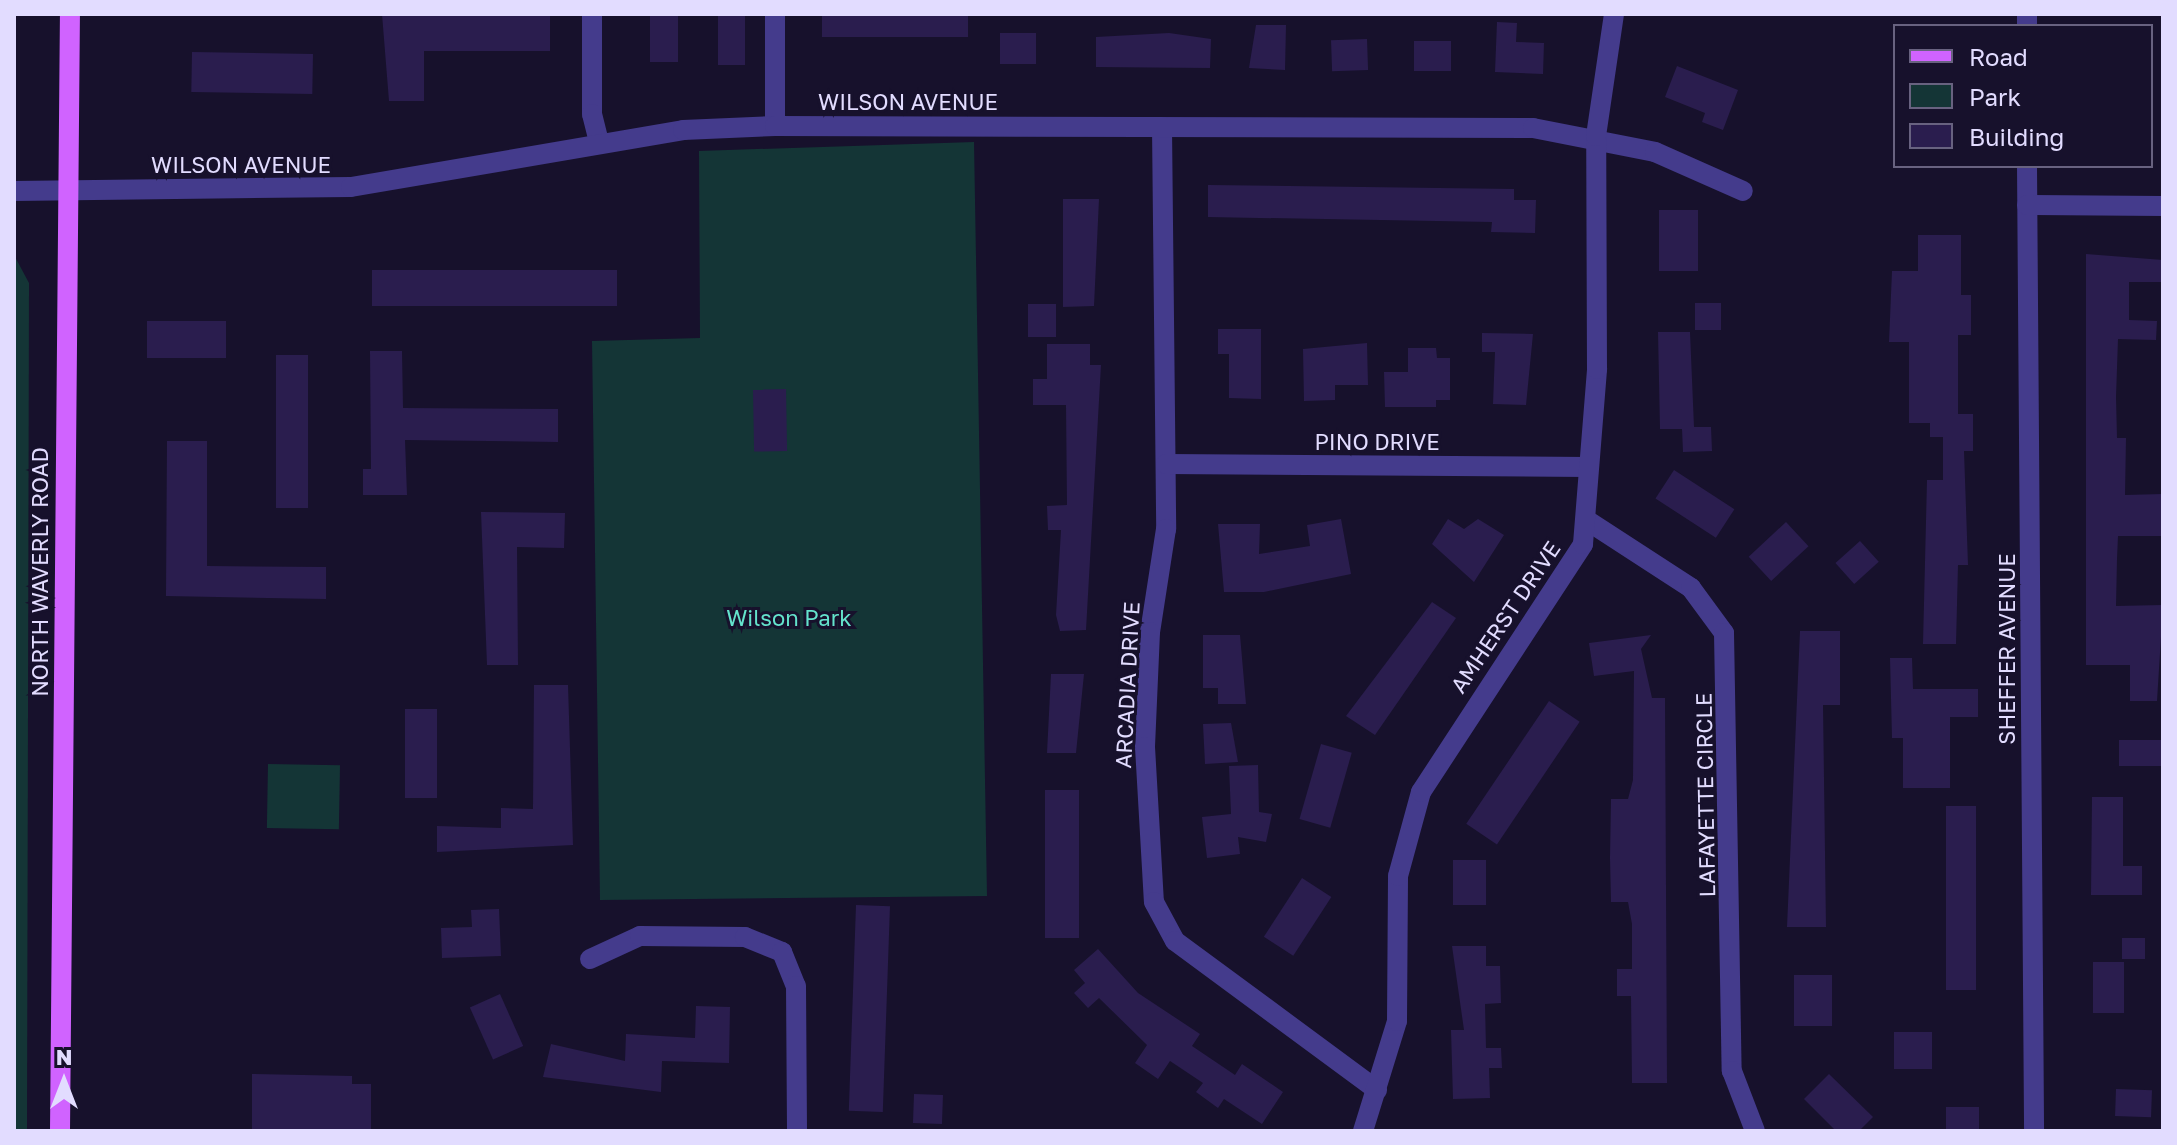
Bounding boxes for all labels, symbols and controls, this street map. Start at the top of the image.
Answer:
legend [1893,24,2153,168]
text: Road [1969,42,2028,71]
text: Park [1969,82,2021,111]
street label: WILSON AVENUE [818,89,998,115]
text: Building [1969,122,2064,151]
street label: WILSON AVENUE [151,152,331,178]
street label: PINO DRIVE [1314,429,1440,455]
street label: NORTH WAVERLY ROAD [27,447,53,697]
street label: AMHERST DRIVE [1445,536,1565,698]
street label: SHEFFER AVENUE [1994,553,2020,745]
street label: ARCADIA DRIVE [1109,601,1145,769]
park label: Wilson Park [726,605,852,631]
street label: LAFAYETTE CIRCLE [1690,692,1720,898]
north arrow [24,1041,104,1121]
text: N [56,1043,72,1070]

